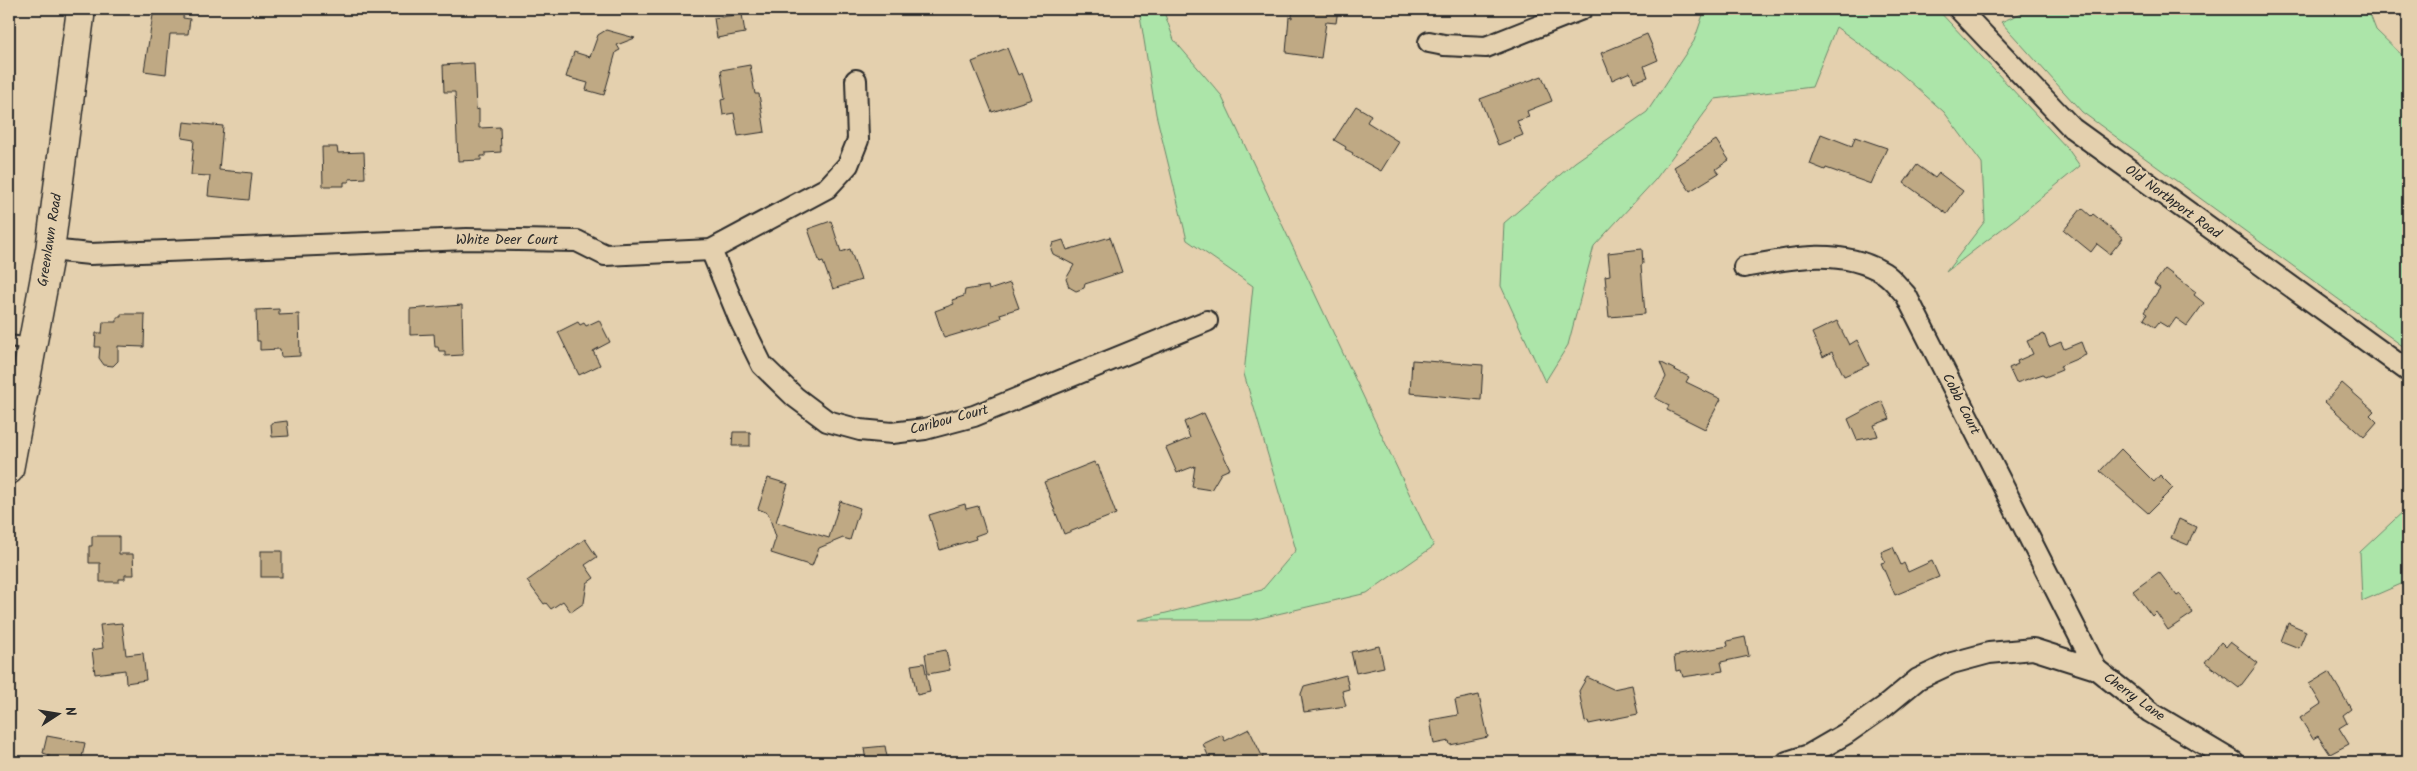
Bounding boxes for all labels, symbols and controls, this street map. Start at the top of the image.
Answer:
street label: Old Northport Road [2120,159,2227,245]
street label: Greenlawn Road [32,191,68,288]
street label: White Deer Court [456,229,559,251]
street label: Cobb Court [1936,369,1986,439]
street label: Caribou Court [907,399,991,441]
street label: Cherry Lane [2099,667,2170,727]
north arrow [32,688,82,738]
text: N [58,705,81,718]

